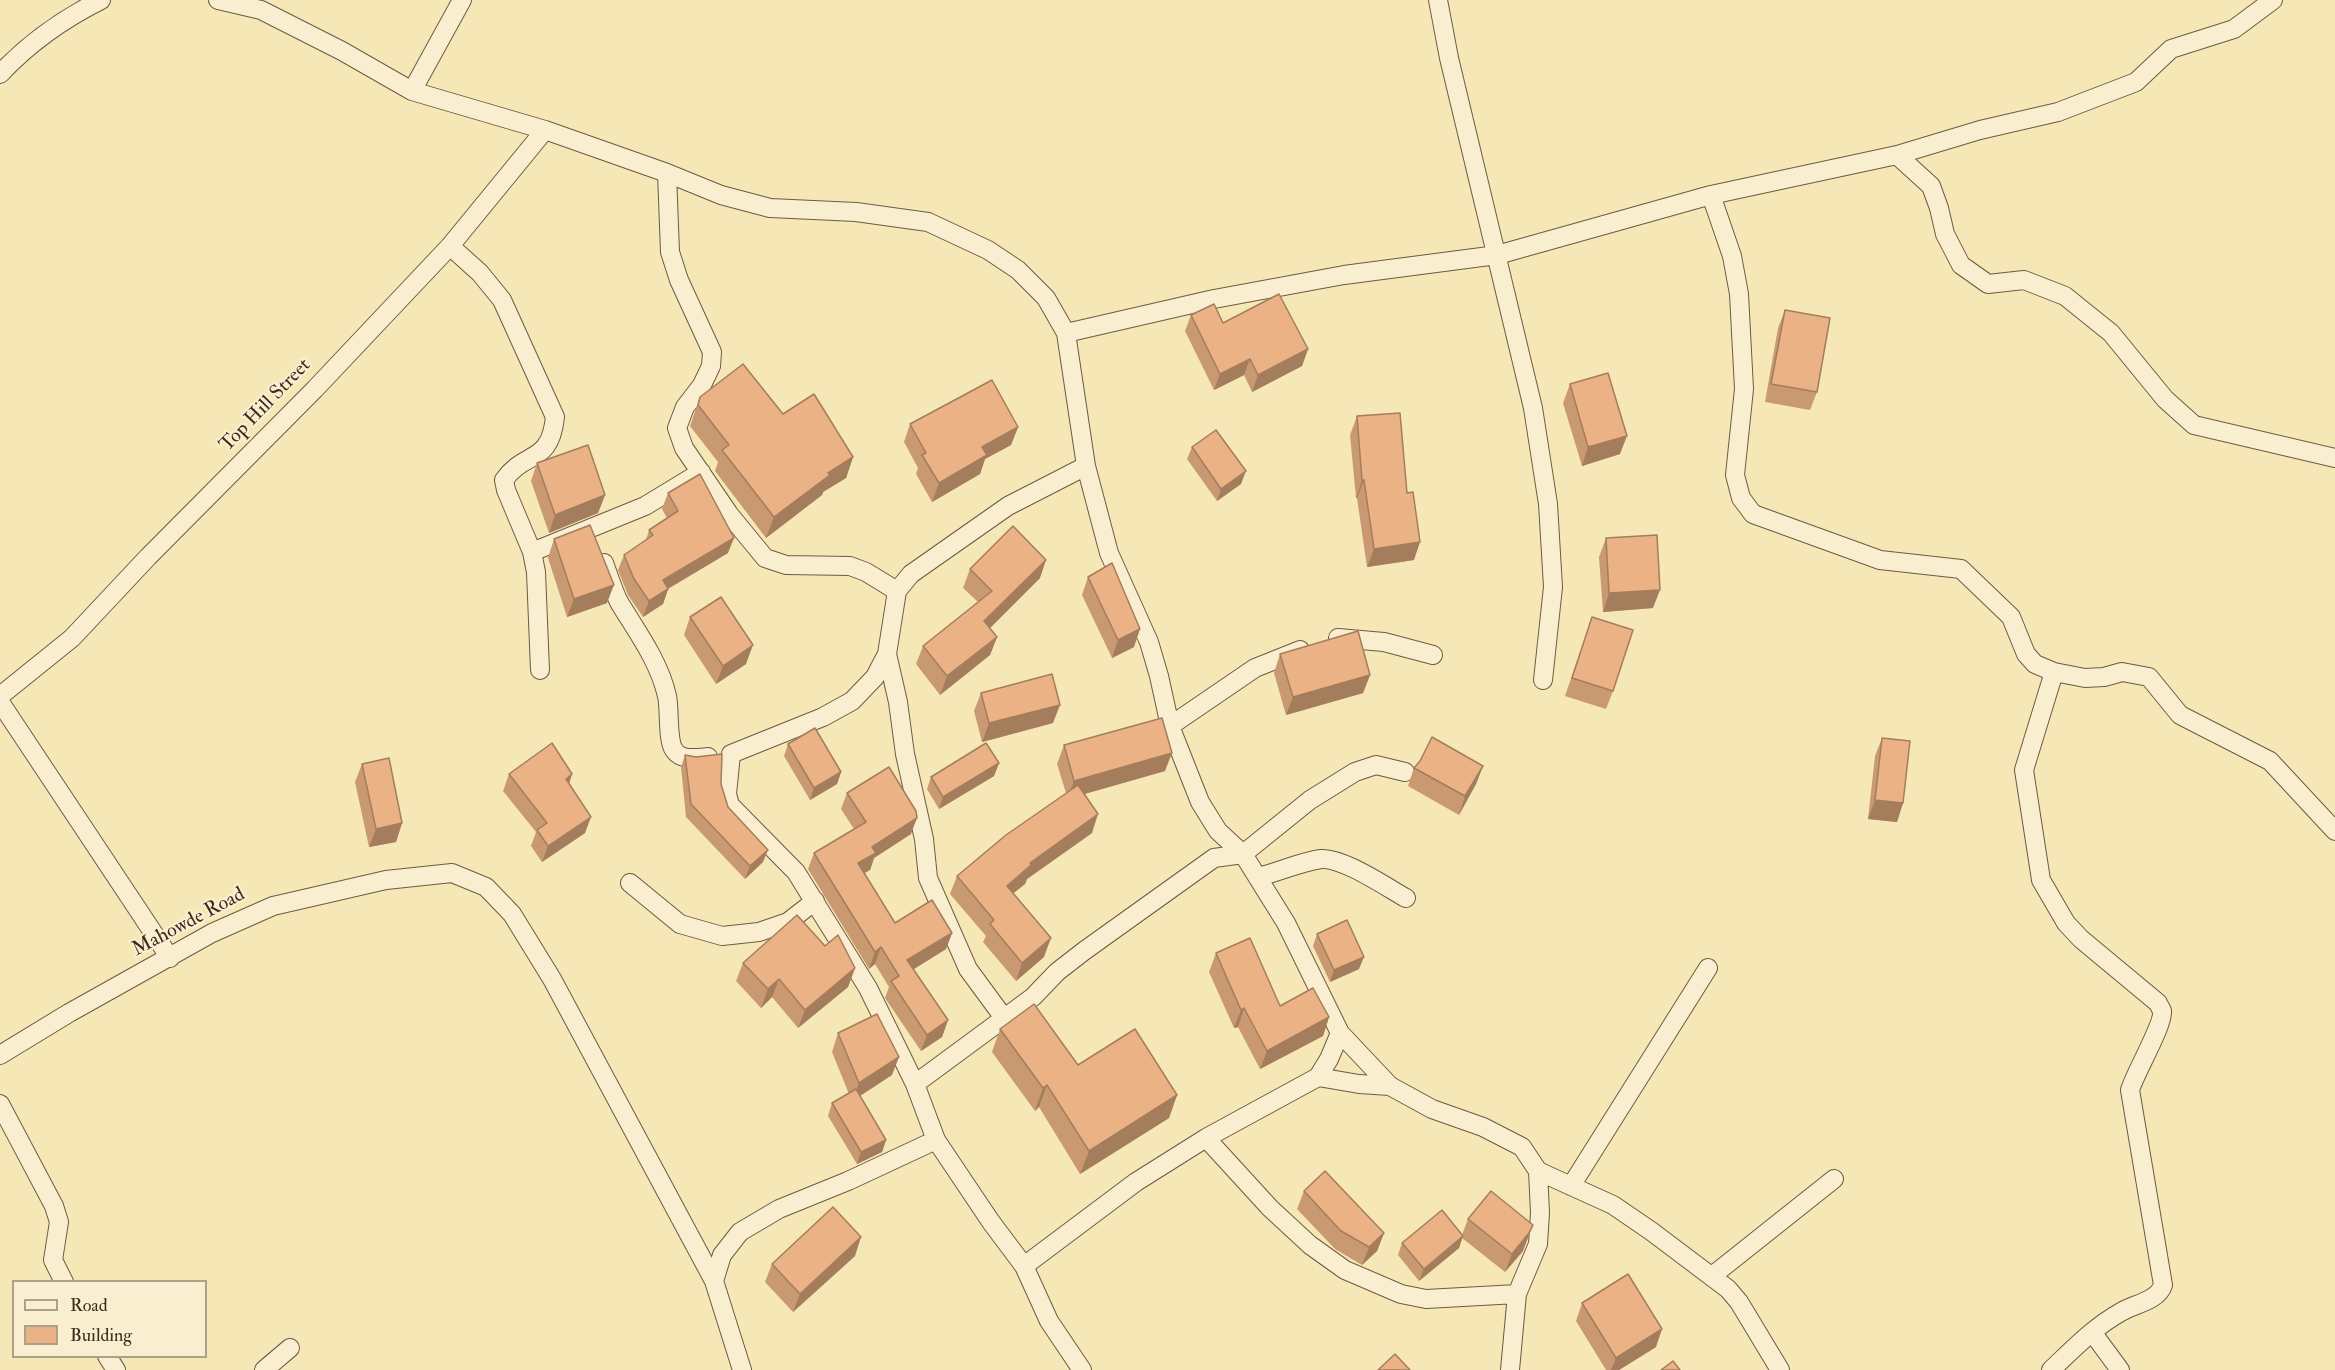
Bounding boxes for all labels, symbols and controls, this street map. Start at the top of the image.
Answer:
street label: Top Hill Street [215,354,317,458]
street label: Mahowde Road [129,883,249,963]
legend [12,1280,207,1358]
text: Road [70,1294,108,1317]
text: Building [70,1324,132,1347]

